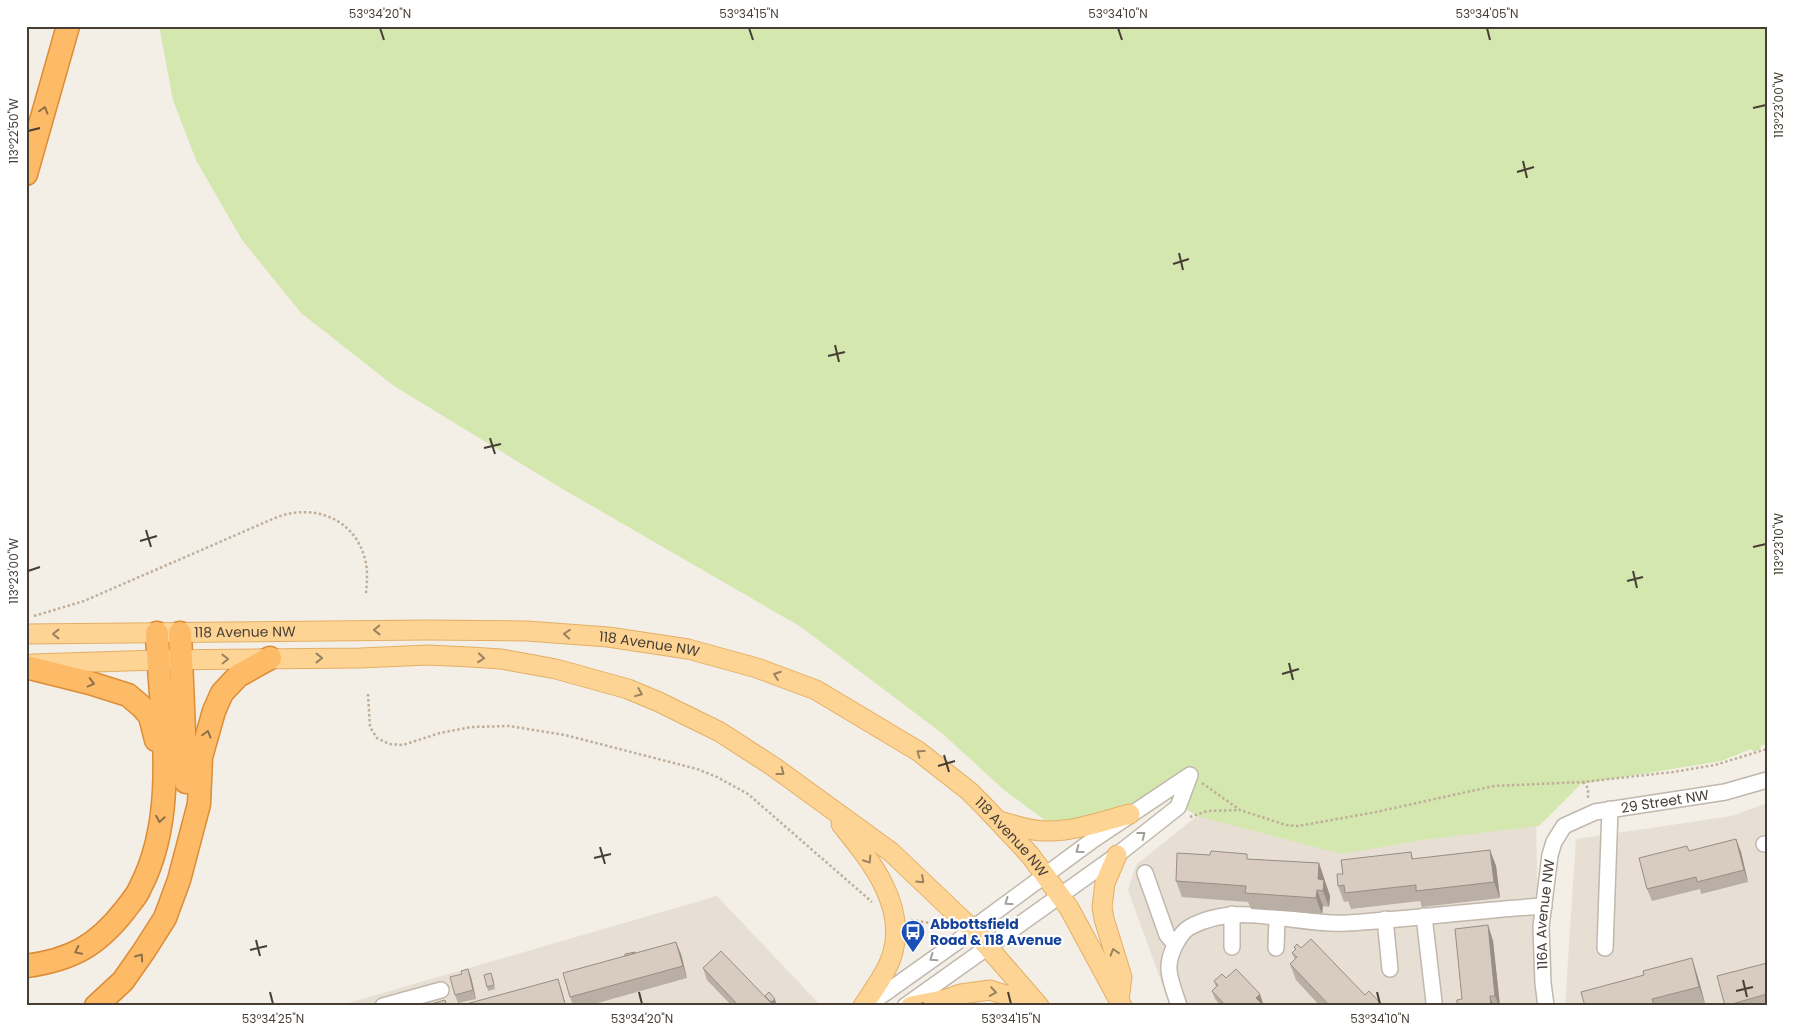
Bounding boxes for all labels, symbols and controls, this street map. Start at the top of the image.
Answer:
text: 53°34'20"N [349,5,411,22]
text: 53°34'15"N [719,5,779,22]
text: 53°34'10"N [1088,5,1148,22]
text: 53°34'05"N [1455,5,1519,22]
text: 113°23'00"W [1770,72,1787,138]
text: 113°22'50"W [5,98,22,164]
one-way arrow [38,106,49,114]
text: 113°23'10"W [1770,513,1787,575]
text: 113°23'00"W [5,538,22,604]
street label: 118 Avenue NW [194,621,296,642]
one-way arrow [373,625,380,635]
street label: 118 Avenue NW [598,626,702,662]
one-way arrow [52,629,60,639]
one-way arrow [563,629,571,640]
one-way arrow [478,652,486,663]
one-way arrow [316,653,323,663]
one-way arrow [222,654,230,664]
one-way arrow [774,671,782,681]
one-way arrow [86,678,94,688]
one-way arrow [634,687,643,698]
one-way arrow [201,730,212,739]
one-way arrow [917,750,926,758]
one-way arrow [775,767,784,775]
street label: 29 Street NW [1619,785,1711,818]
street label: 118 Avenue NW [970,792,1053,881]
one-way arrow [156,814,166,823]
one-way arrow [1136,833,1145,841]
one-way arrow [1075,844,1084,853]
one-way arrow [861,854,871,863]
street label: 116A Avenue NW [1531,858,1559,970]
one-way arrow [915,874,924,883]
one-way arrow [1004,896,1014,905]
place label: Abbottsfield Road & 118 Avenue [930,914,1062,950]
bus stop icon: Abbottsfield Road & 118 Avenue [900,919,926,953]
one-way arrow [75,945,84,955]
one-way arrow [1109,949,1119,957]
one-way arrow [930,952,939,961]
one-way arrow [134,953,143,963]
one-way arrow [989,986,997,997]
text: 53°34'25"N [242,1010,304,1027]
text: 53°34'20"N [611,1010,673,1027]
text: 53°34'15"N [981,1010,1041,1027]
text: 53°34'10"N [1350,1010,1410,1027]

